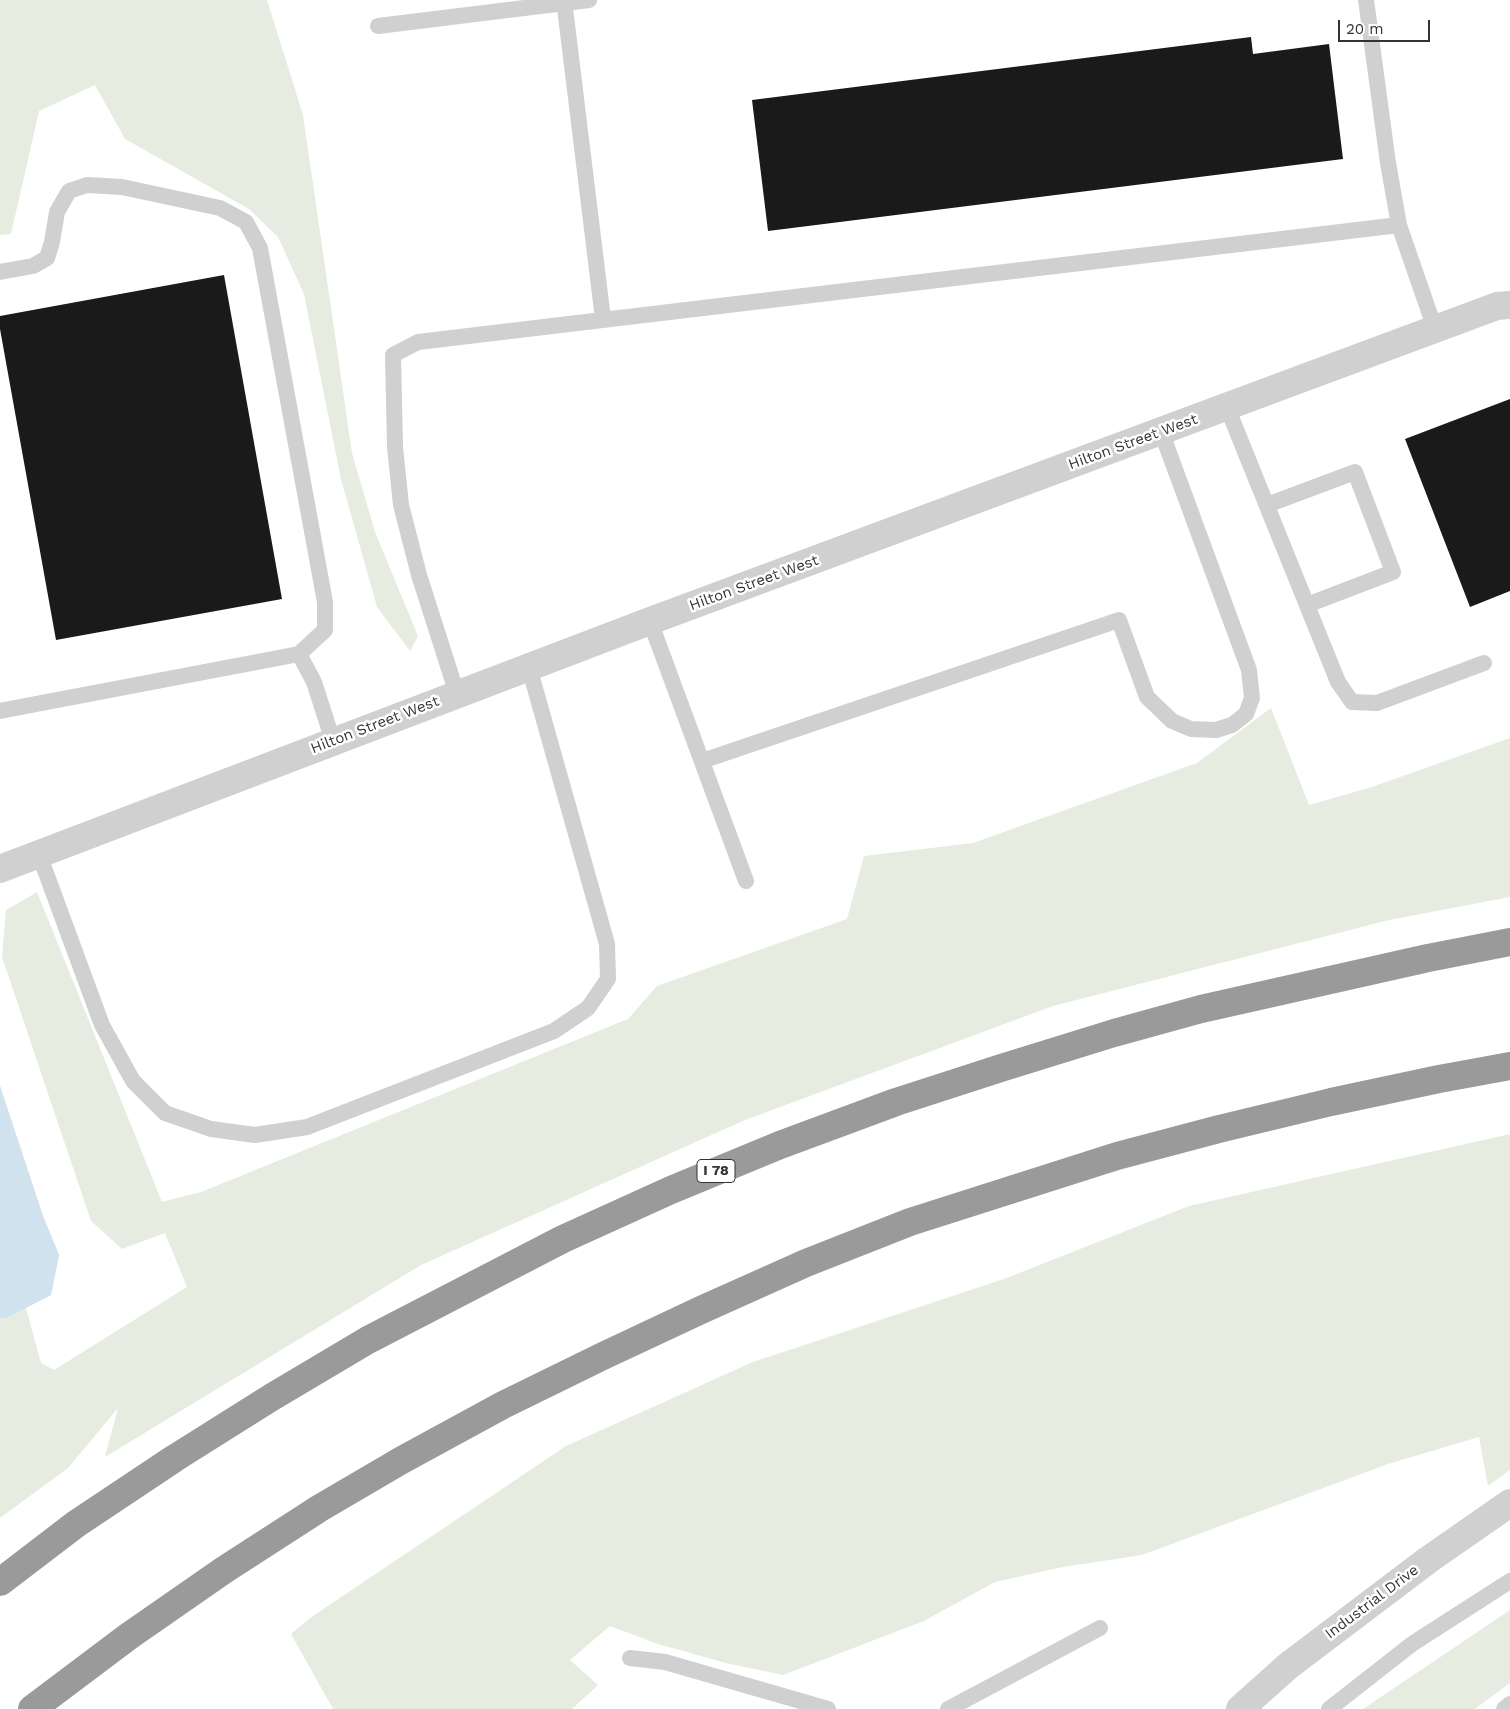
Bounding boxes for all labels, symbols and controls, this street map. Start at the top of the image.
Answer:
scale bar [1340,10,1432,42]
text: 20 m [1346,20,1384,38]
street label: Hilton Street West [1066,410,1200,474]
street label: Hilton Street West [687,551,821,615]
street label: Hilton Street West [308,692,442,758]
road number: I 78 [697,1160,735,1182]
street label: Industrial Drive [1322,1561,1422,1643]

